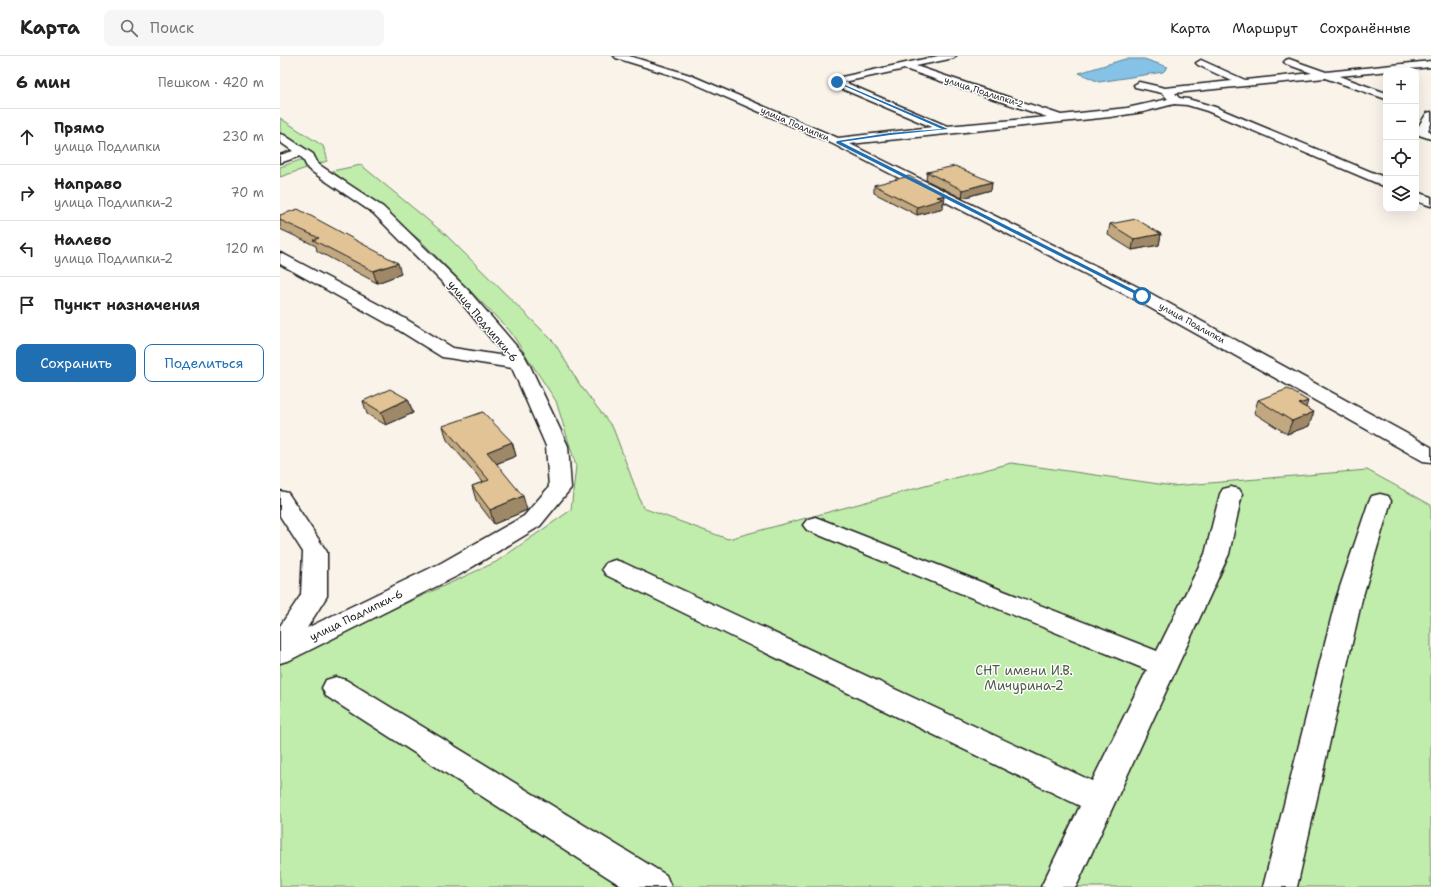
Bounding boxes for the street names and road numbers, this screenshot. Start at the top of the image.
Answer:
street label: улица Подлипки-2 [943,74,1025,110]
street label: улица Подлипки [759,104,831,144]
street label: улица Подлипки-6 [444,277,521,365]
street label: улица Подлипки [1157,300,1227,346]
street label: улица Подлипки-6 [307,586,405,645]

